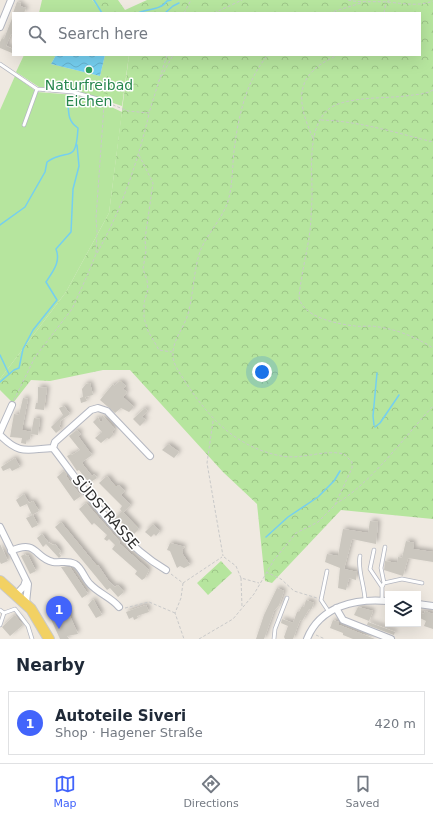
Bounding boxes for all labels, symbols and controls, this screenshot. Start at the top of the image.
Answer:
search box [12,12,421,56]
icon: search [26,23,48,45]
text: Search here [58,25,148,43]
marker: Naturfreibad Eichen [84,65,94,75]
place label: Naturfreibad Eichen [45,77,133,109]
your location [252,362,272,382]
street label: SÜDSTRASSE [70,471,143,552]
map controls [385,591,421,627]
button: layers [385,591,421,627]
pin: 1 [46,596,72,629]
text: Nearby [16,655,85,675]
text: Autoteile Siveri [55,707,186,725]
text: 1 [25,716,35,731]
text: 420 m [374,716,416,731]
text: Shop · Hagener Straße [55,725,203,740]
tab: Map [53,773,77,810]
tab: Directions [183,773,239,810]
tab: Saved [346,773,380,810]

